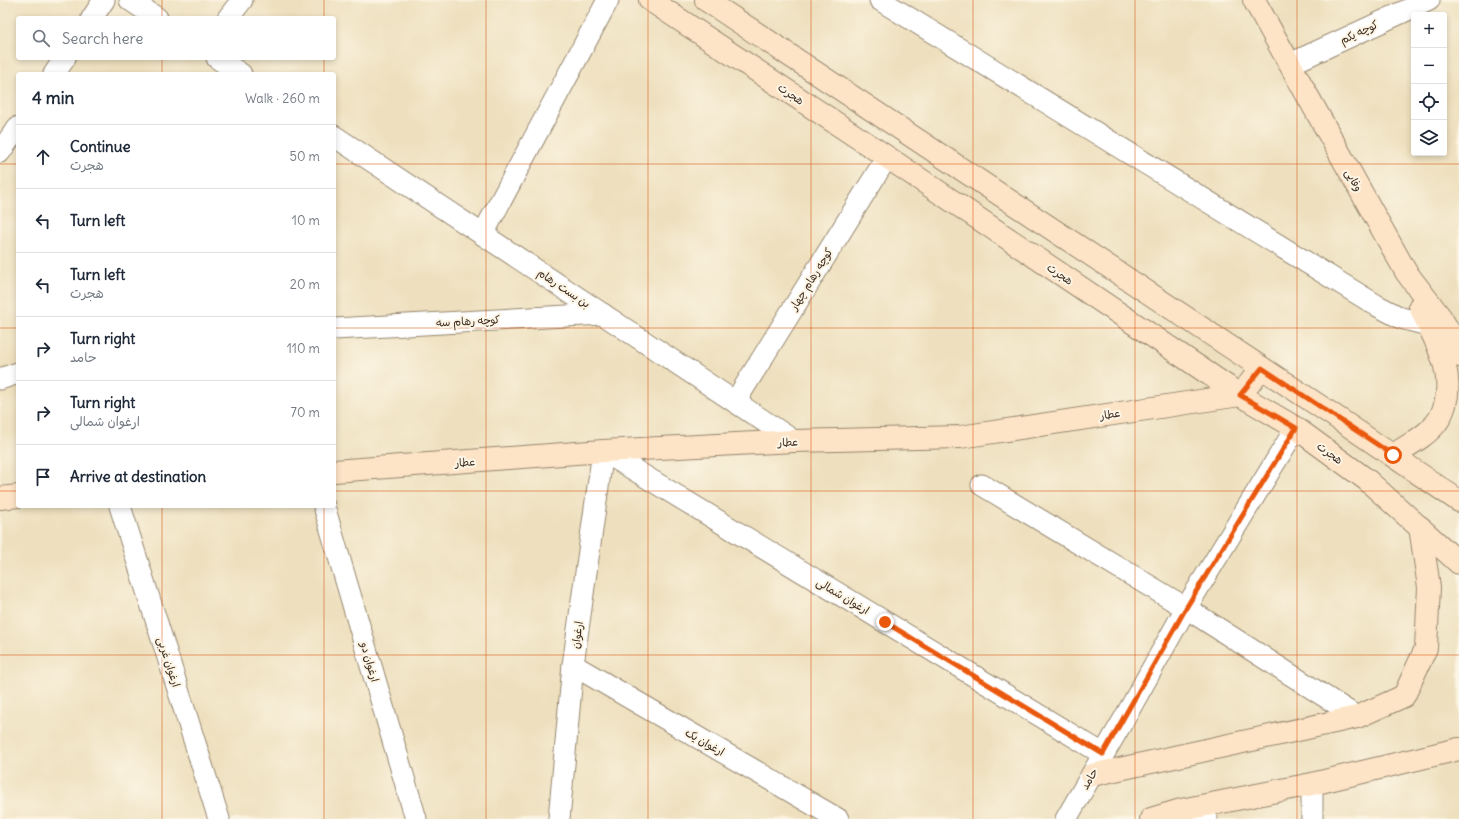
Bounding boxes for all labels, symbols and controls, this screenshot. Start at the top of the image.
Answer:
map controls [1411,12,1447,156]
button: + [1411,12,1447,48]
search box [16,16,336,60]
street label: کوچه یکم [1338,17,1381,49]
icon: search [30,27,52,49]
text: Search here [62,29,143,48]
button: − [1411,48,1447,84]
street label: هجرت [775,80,807,108]
button: locate [1411,84,1447,120]
text: 4 min [32,87,74,109]
text: Walk · 260 m [245,90,320,107]
button: layers [1411,120,1447,156]
text: Continue [70,137,131,156]
icon: ahead [32,146,54,168]
text: 50 m [289,148,320,165]
text: هجرت [70,157,104,174]
street label: وفایی [1341,166,1366,194]
icon: left [32,210,54,232]
text: Turn left [70,211,125,230]
text: 10 m [292,212,320,229]
street label: کوچه رهام چهار [786,245,838,315]
street label: هجرت [1044,260,1076,288]
text: Turn left [70,265,125,284]
street label: بن بست رهام [534,265,593,312]
icon: left [32,274,54,296]
text: 20 m [290,276,320,293]
text: هجرت [70,285,104,302]
street label: کوچه رهام سه [436,312,501,332]
text: Turn right [70,329,135,348]
icon: right [32,338,54,360]
text: 110 m [287,340,320,357]
text: حامد [70,349,96,366]
text: Turn right [70,393,135,412]
icon: right [32,402,54,424]
text: 70 m [291,404,320,421]
street label: عطار [1098,405,1121,423]
text: ارغوان شمالی [70,413,140,430]
street label: عطار [777,435,798,449]
street label: هجرت [1314,439,1346,467]
route start [1384,446,1402,464]
street label: عطار [453,454,476,470]
icon: arrive [32,466,54,488]
text: Arrive at destination [70,467,206,486]
street label: ارغوان شمالی [814,575,872,618]
route end [876,613,894,631]
street label: ارغوان [568,620,587,650]
street label: ارغوان غربی [153,635,184,689]
street label: ارغوان دو [356,640,382,684]
street label: ارغوان یک [682,725,727,760]
street label: حامد [1077,766,1101,792]

